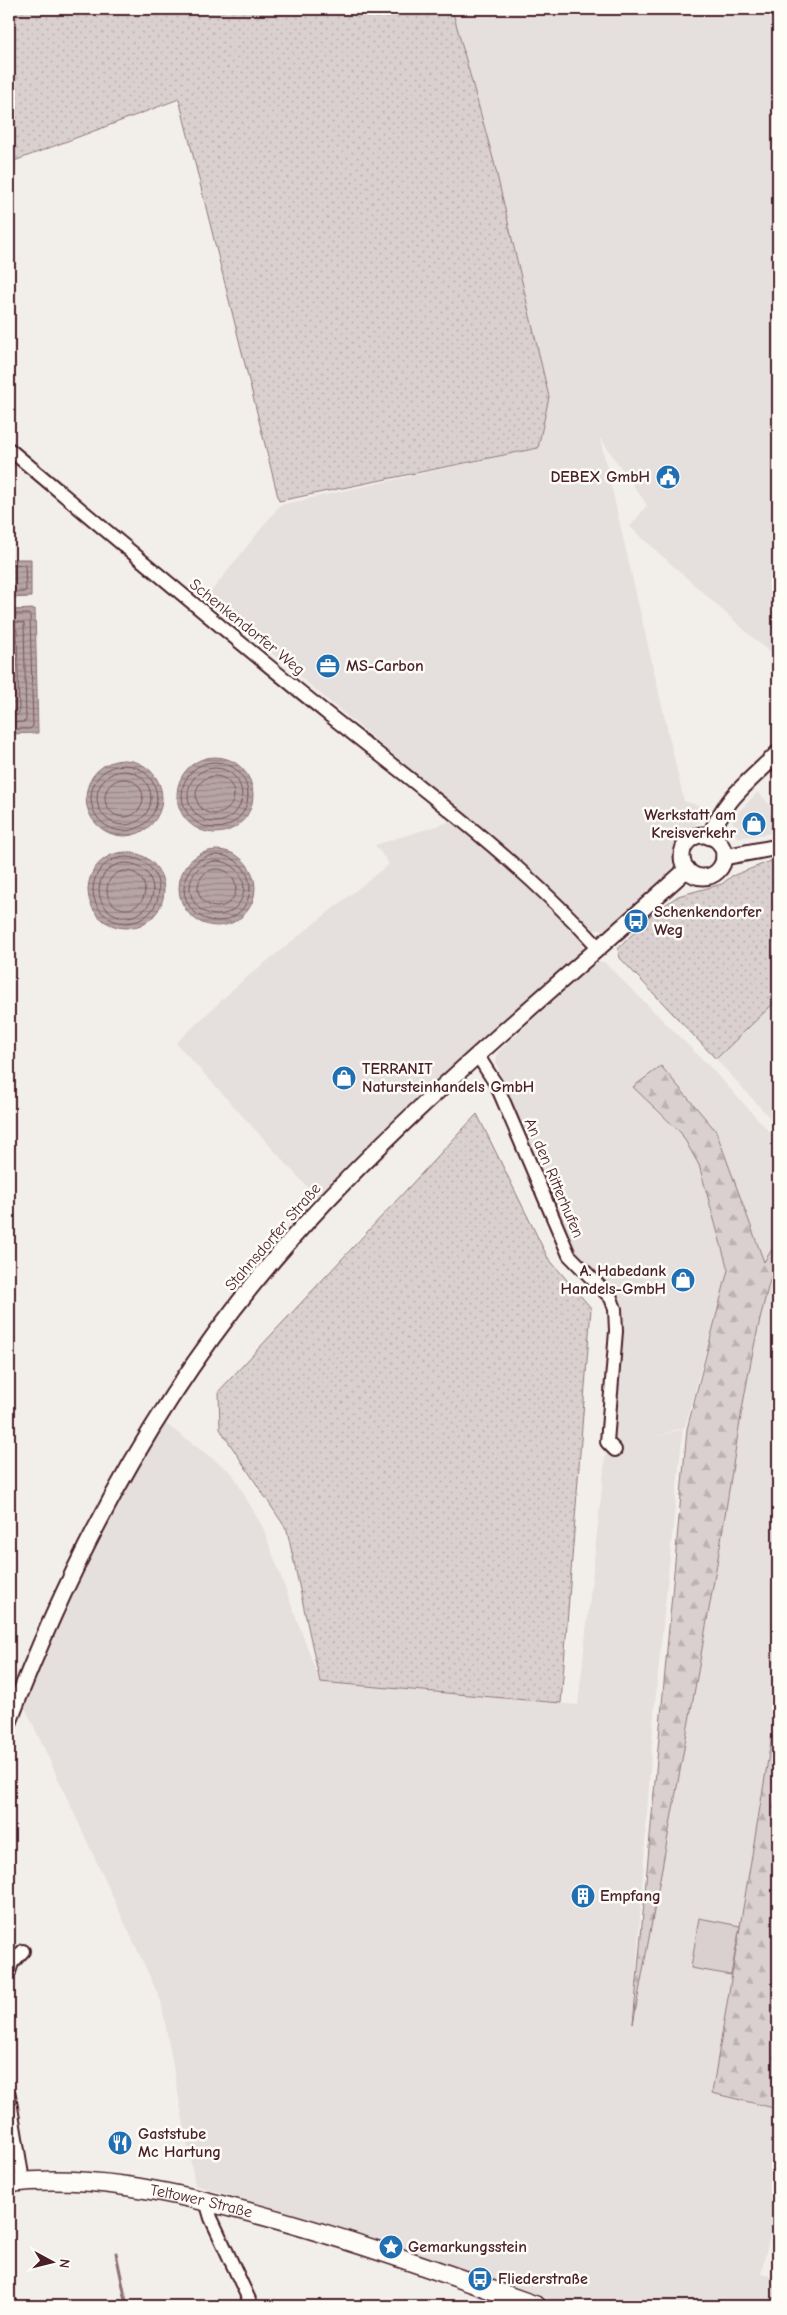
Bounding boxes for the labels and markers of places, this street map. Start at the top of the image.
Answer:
public building icon: DEBEX GmbH [655,464,681,490]
place label: DEBEX GmbH [550,468,650,486]
office icon: MS-Carbon [315,653,341,679]
place label: MS-Carbon [346,657,424,675]
place label: Werkstatt am Kreisverkehr [644,806,737,842]
shop icon: Werkstatt am Kreisverkehr [741,811,767,837]
place label: Schenkendorfer Weg [654,903,762,939]
bus stop icon: Schenkendorfer Weg [623,908,649,934]
place label: TERRANIT Natursteinhandels GmbH [362,1060,534,1096]
shop icon: TERRANIT Natursteinhandels GmbH [331,1065,357,1091]
place label: A. Habedank Handels-GmbH [561,1262,666,1298]
shop icon: A. Habedank Handels-GmbH [670,1267,696,1293]
building icon: Empfang [570,1883,596,1909]
place label: Empfang [600,1887,661,1905]
place label: Gaststube Mc Hartung [138,2125,221,2161]
restaurant icon: Gaststube Mc Hartung [107,2130,133,2156]
place icon: Gemarkungsstein [378,2234,404,2260]
place label: Gemarkungsstein [408,2238,527,2256]
bus stop icon: Fliederstraße [467,2266,493,2292]
place label: Fliederstraße [498,2270,588,2288]

